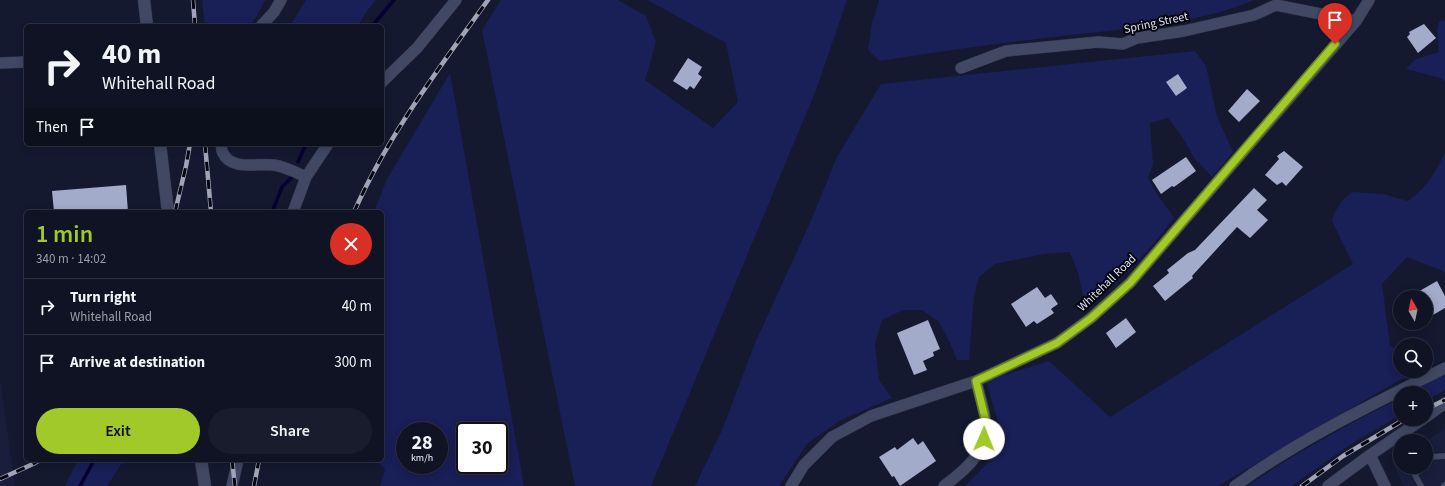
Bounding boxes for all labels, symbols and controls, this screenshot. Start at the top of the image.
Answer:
pin [1318,3,1352,44]
street label: Spring Street [1122,8,1190,38]
icon: arrive [1324,9,1346,31]
text: 40 m [102,34,161,74]
icon: right [36,40,88,92]
text: Whitehall Road [102,71,215,96]
icon: arrive [76,116,98,138]
text: Then [36,117,68,138]
text: 1 min [36,217,93,252]
button: close [330,223,372,265]
text: 340 m · 14:02 [36,250,106,268]
street label: Whitehall Road [1074,251,1140,315]
text: Turn right [70,287,136,308]
north arrow [1393,290,1433,330]
map controls [1393,290,1433,474]
icon: right [36,296,58,318]
text: 40 m [342,296,372,317]
text: Whitehall Road [70,308,152,326]
button: search [1393,338,1433,378]
icon: arrive [36,352,58,374]
text: Arrive at destination [70,352,205,373]
text: 300 m [334,352,372,373]
button: + [1393,386,1433,426]
button: Exit [36,408,200,454]
button: Share [208,408,372,454]
position arrow [963,418,1005,460]
speed limit sign: 30 [456,422,508,474]
text: 28 [411,429,433,457]
button: − [1393,434,1433,474]
text: km/h [411,451,433,465]

